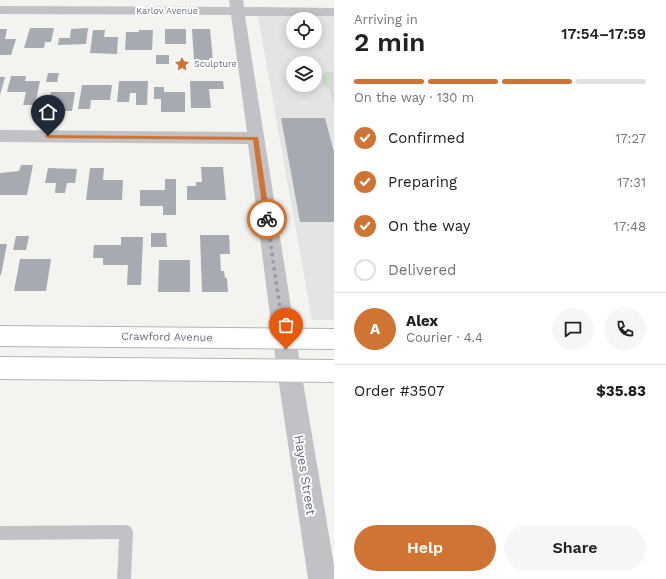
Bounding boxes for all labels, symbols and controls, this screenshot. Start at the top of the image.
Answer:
street label: Karlov Avenue [136,6,198,16]
map controls [286,12,322,92]
button: locate [286,12,322,48]
text: Arriving in [354,12,418,27]
text: 17:54–17:59 [561,25,646,43]
text: 2 min [354,27,425,57]
place icon: Sculpture [173,55,191,73]
button: layers [286,56,322,92]
place label: Sculpture [194,59,237,69]
text: On the way · 130 m [354,90,474,105]
pin [31,95,65,136]
icon: home [37,101,59,123]
icon: check [354,127,376,149]
text: Confirmed [388,129,465,147]
text: 17:27 [615,131,646,146]
icon: check [354,171,376,193]
text: Preparing [388,173,457,191]
text: 17:31 [617,175,646,190]
courier [247,199,287,239]
icon: bike [256,208,278,230]
icon: check [354,215,376,237]
text: On the way [388,217,470,235]
text: 17:48 [614,219,646,234]
text: Delivered [388,261,456,279]
pin [269,308,303,349]
button: chat [552,308,594,350]
button: phone [604,308,646,350]
text: Alex [406,312,438,330]
icon: bag [275,314,297,336]
text: A [370,320,380,338]
street label: Crawford Avenue [121,330,213,344]
text: Courier · 4.4 [406,330,483,345]
text: Order #3507 [354,382,444,400]
text: $35.83 [596,382,646,400]
street label: Hayes Street [291,434,319,517]
button: Help [354,525,496,571]
button: Share [504,525,646,571]

